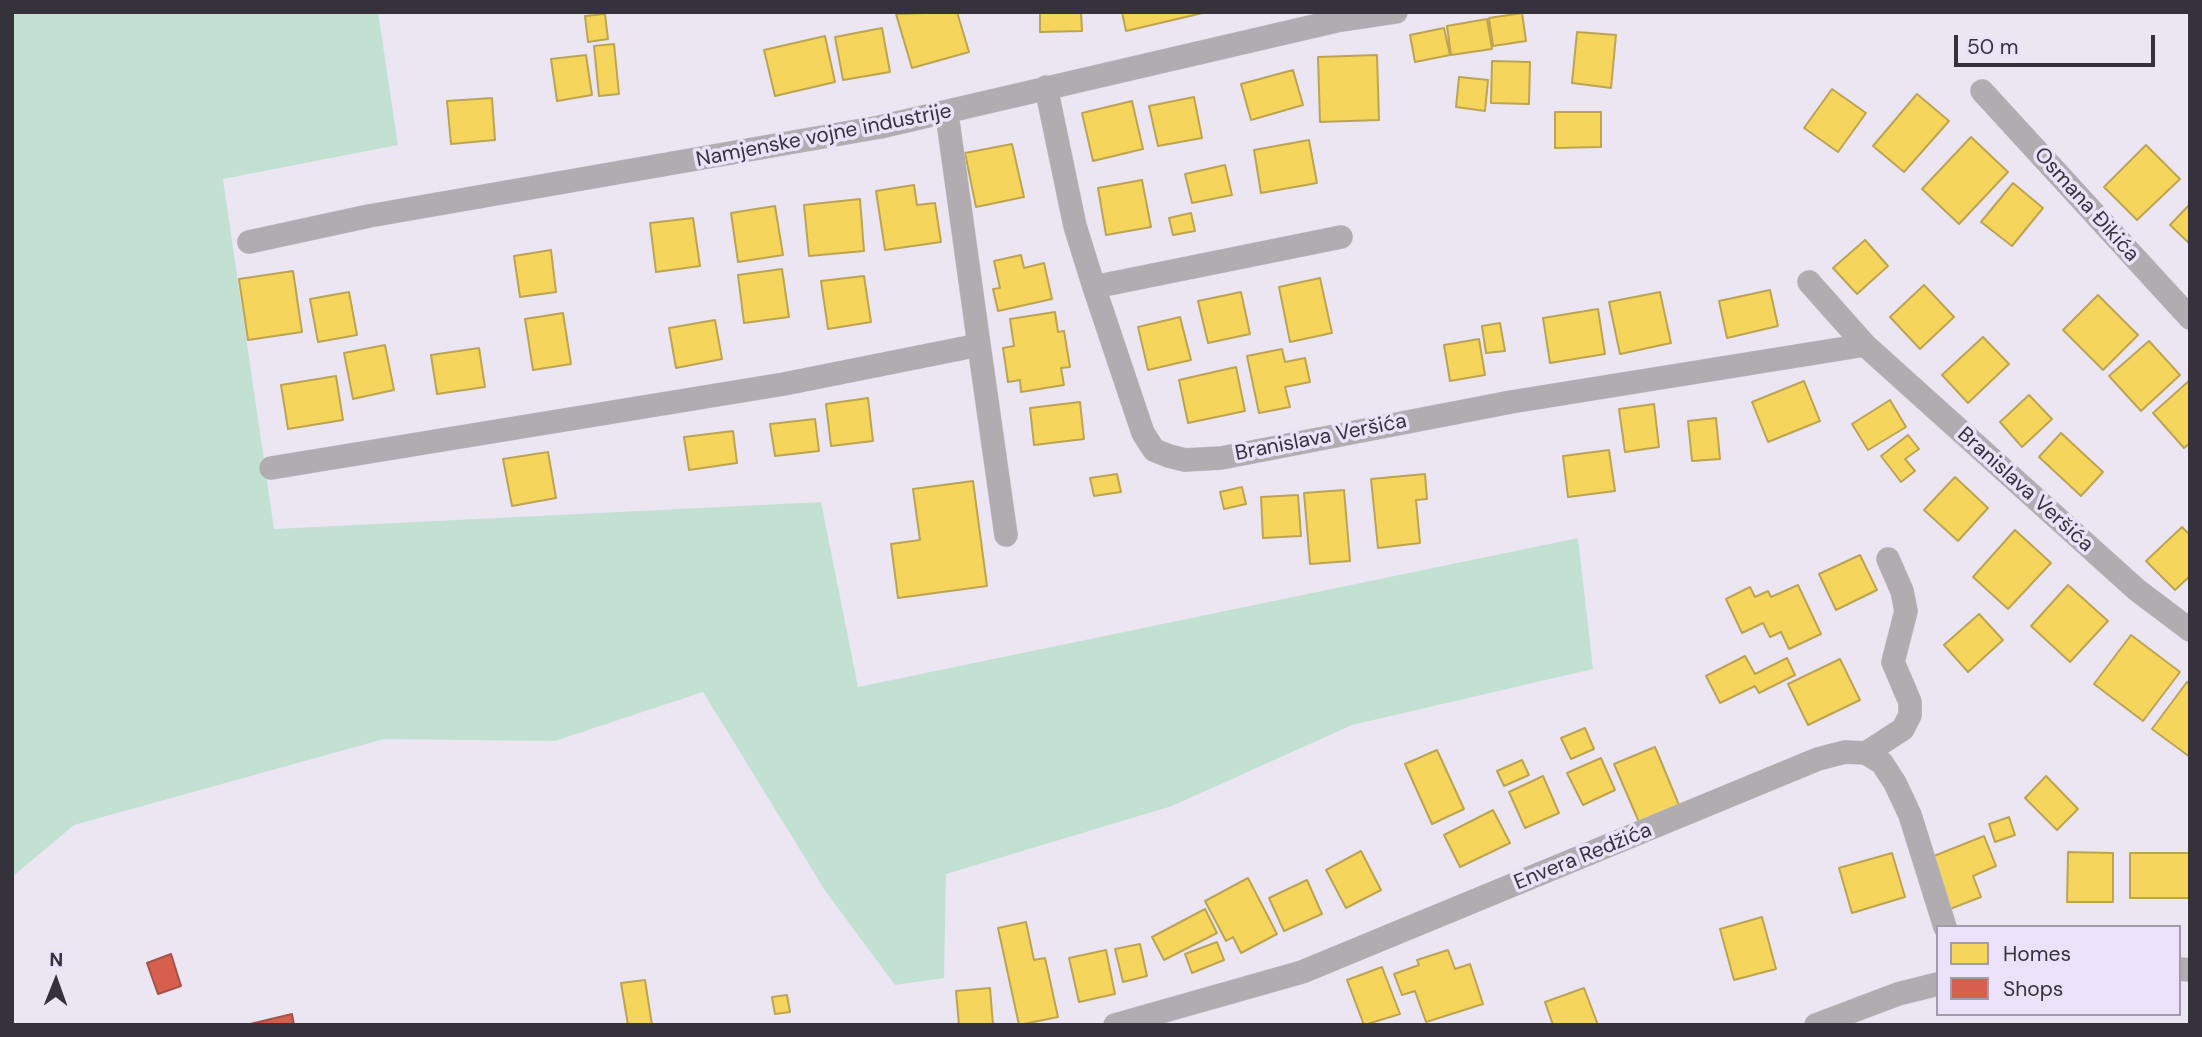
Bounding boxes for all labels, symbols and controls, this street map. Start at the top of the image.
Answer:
scale bar [1957,21,2158,65]
text: 50 m [1967,33,2018,61]
street label: Namjenske vojne industrije [694,99,954,173]
street label: Osmana Đikića [2028,143,2144,267]
street label: Branislava Veršića [1233,409,1409,467]
street label: Branislava Veršića [1952,422,2098,558]
street label: Envera Redžića [1511,818,1655,896]
legend [1936,925,2181,1016]
text: Homes [2003,940,2071,968]
north arrow [21,946,91,1016]
text: N [49,947,64,972]
text: Shops [2003,975,2063,1003]

